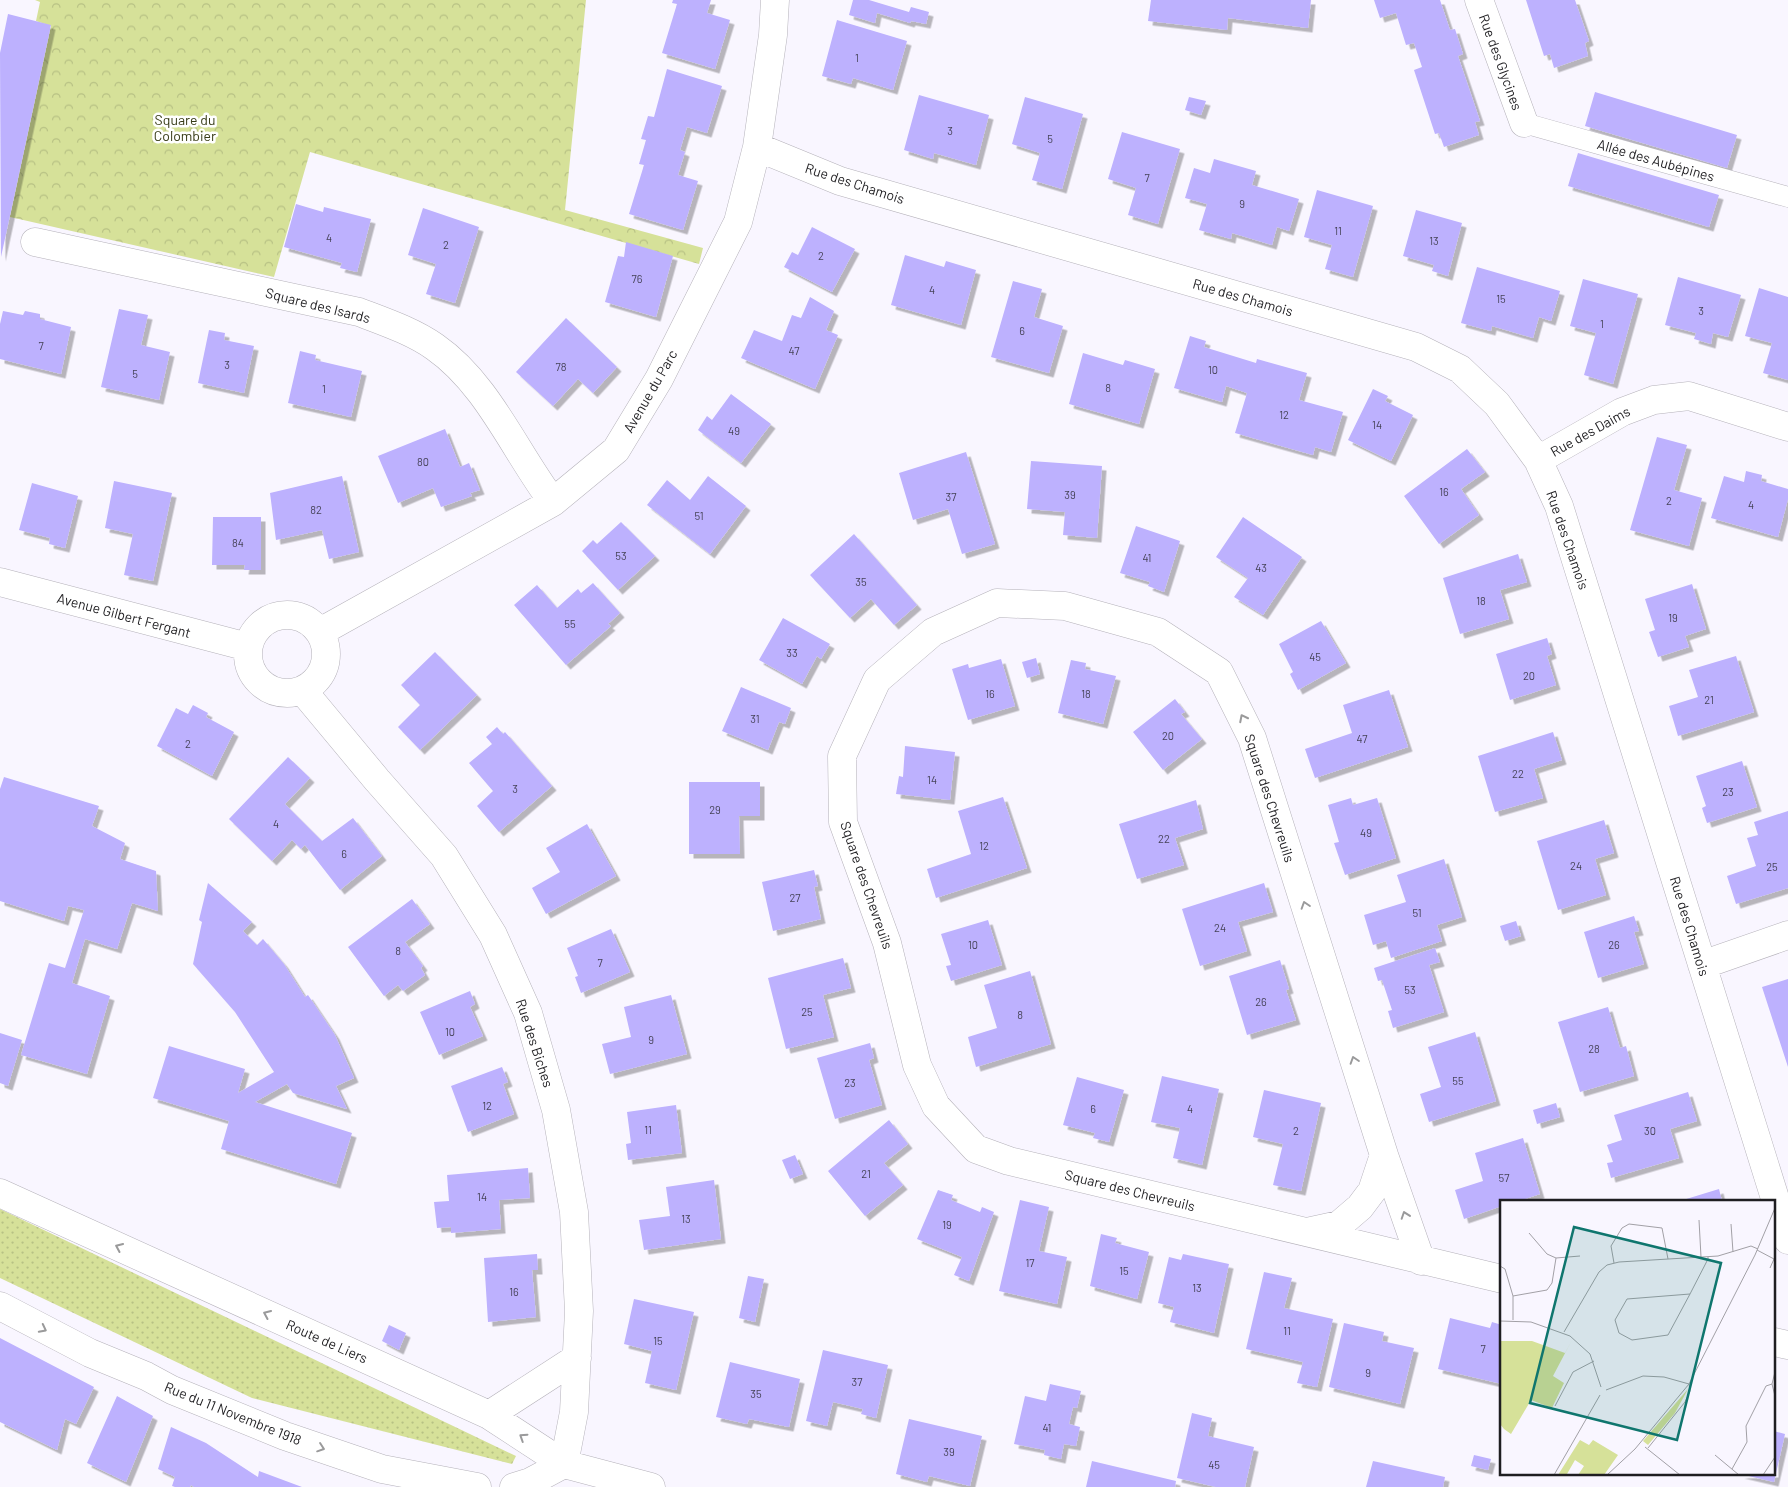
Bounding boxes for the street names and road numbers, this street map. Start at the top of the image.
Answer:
street label: Rue des Glycines [1476,12,1526,113]
street label: Allée des Aubépines [1595,135,1717,185]
street label: Rue des Chamois [803,159,907,207]
street label: Rue des Chamois [1191,275,1295,320]
street label: Square des Isards [264,284,372,326]
street label: Avenue du Parc [619,347,681,435]
street label: Rue des Daims [1547,402,1633,460]
street label: Rue des Chamois [1543,488,1593,592]
street label: Avenue Gilbert Fergant [55,589,193,641]
street label: Square des Chevreuils [1241,732,1299,864]
street label: Square des Chevreuils [837,819,897,951]
street label: Rue des Chamois [1667,874,1713,978]
street label: Rue des Biches [513,997,557,1090]
street label: Square des Chevreuils [1063,1166,1197,1214]
street label: Route de Liers [284,1315,371,1367]
street label: Rue du 11 Novembre 1918 [162,1378,304,1448]

